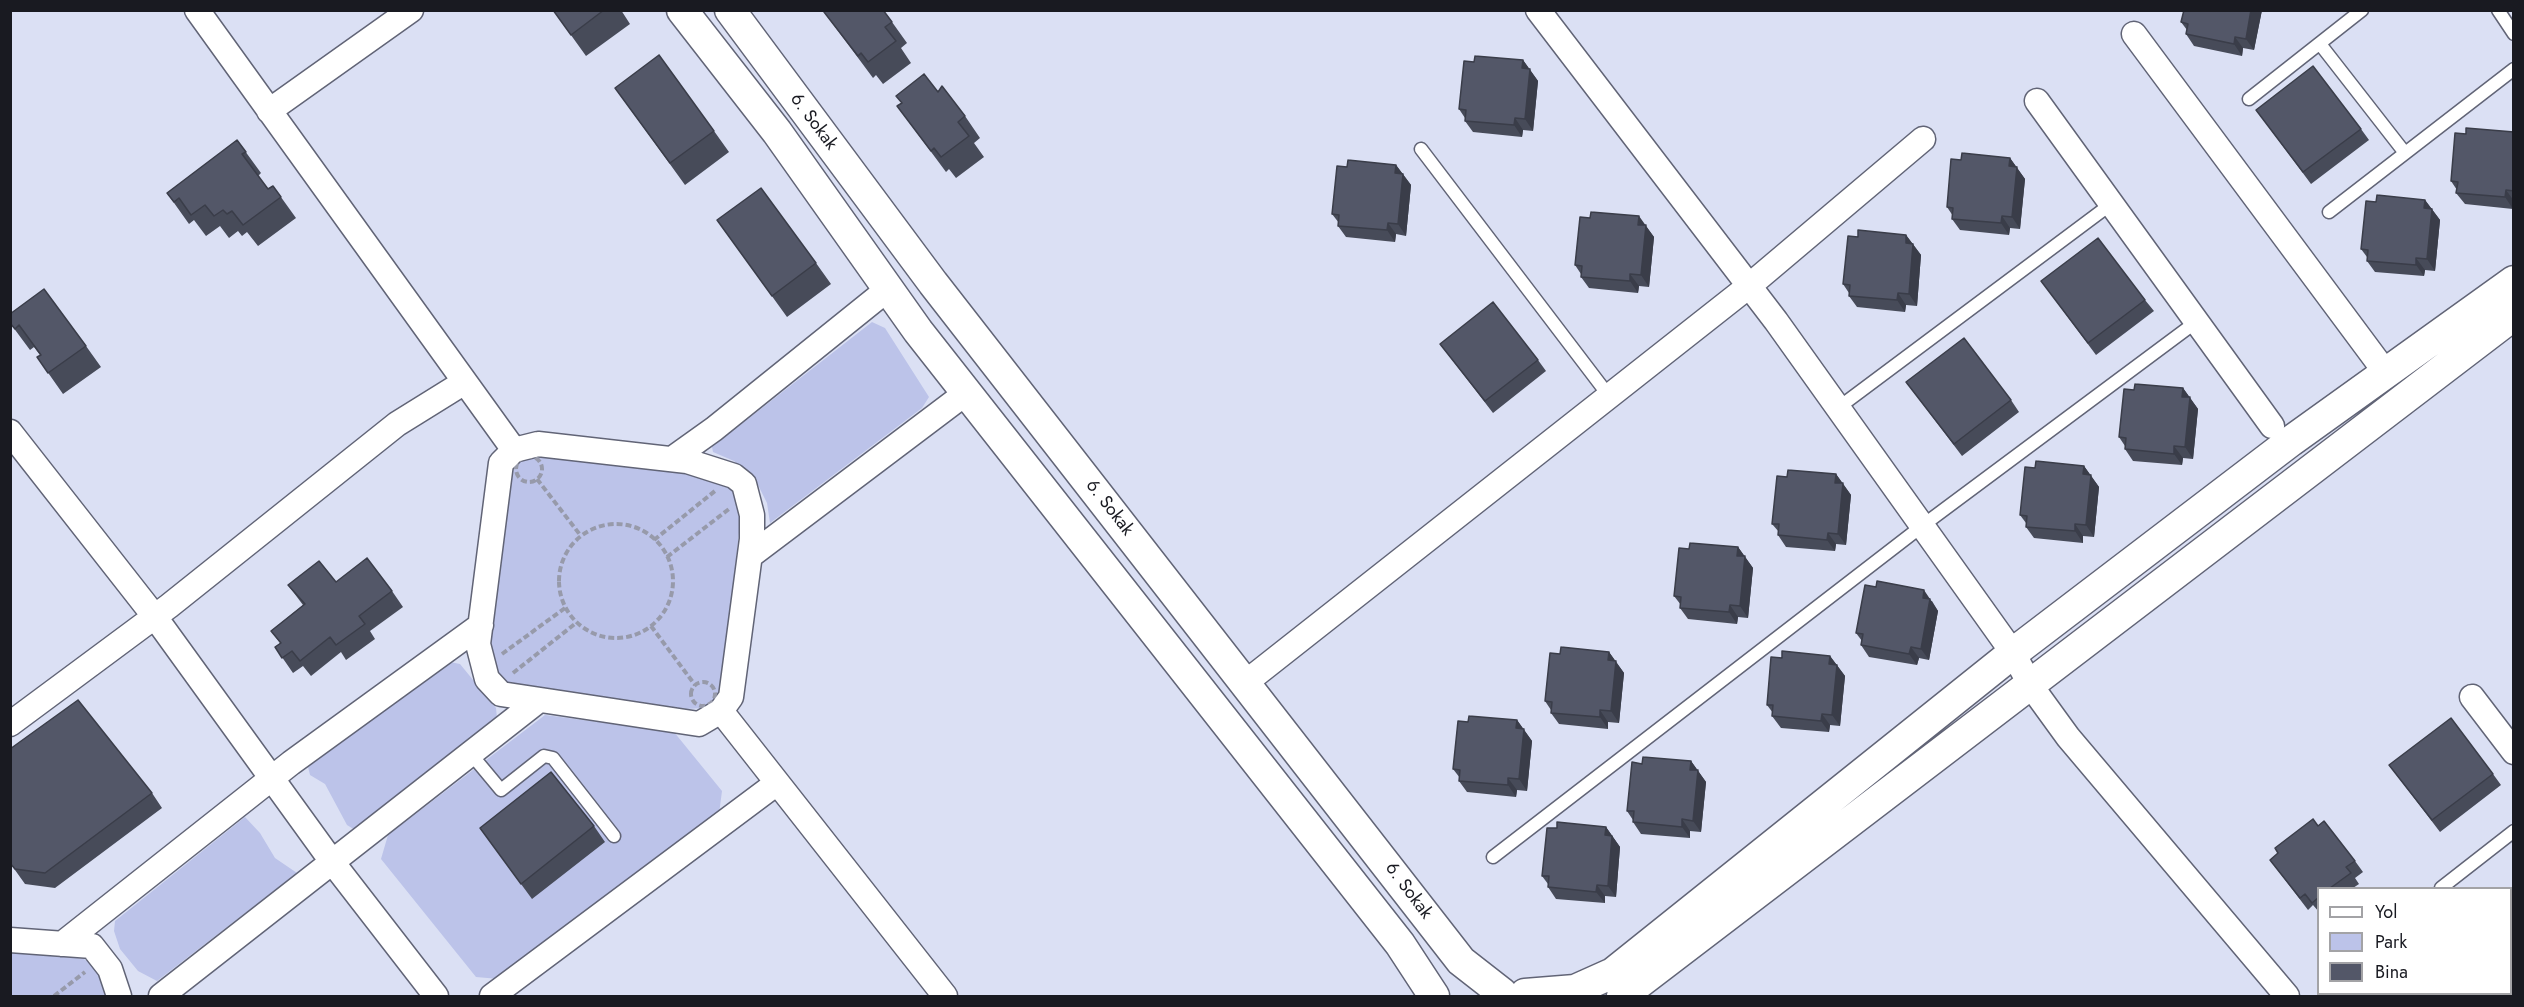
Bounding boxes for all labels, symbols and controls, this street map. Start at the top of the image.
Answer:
street label: 6. Sokak [785,89,841,155]
street label: 6. Sokak [1080,476,1138,540]
street label: 6. Sokak [1380,858,1436,924]
legend [2317,887,2512,995]
text: Yol [2375,899,2397,925]
text: Park [2375,929,2407,955]
text: Bina [2375,959,2408,985]

